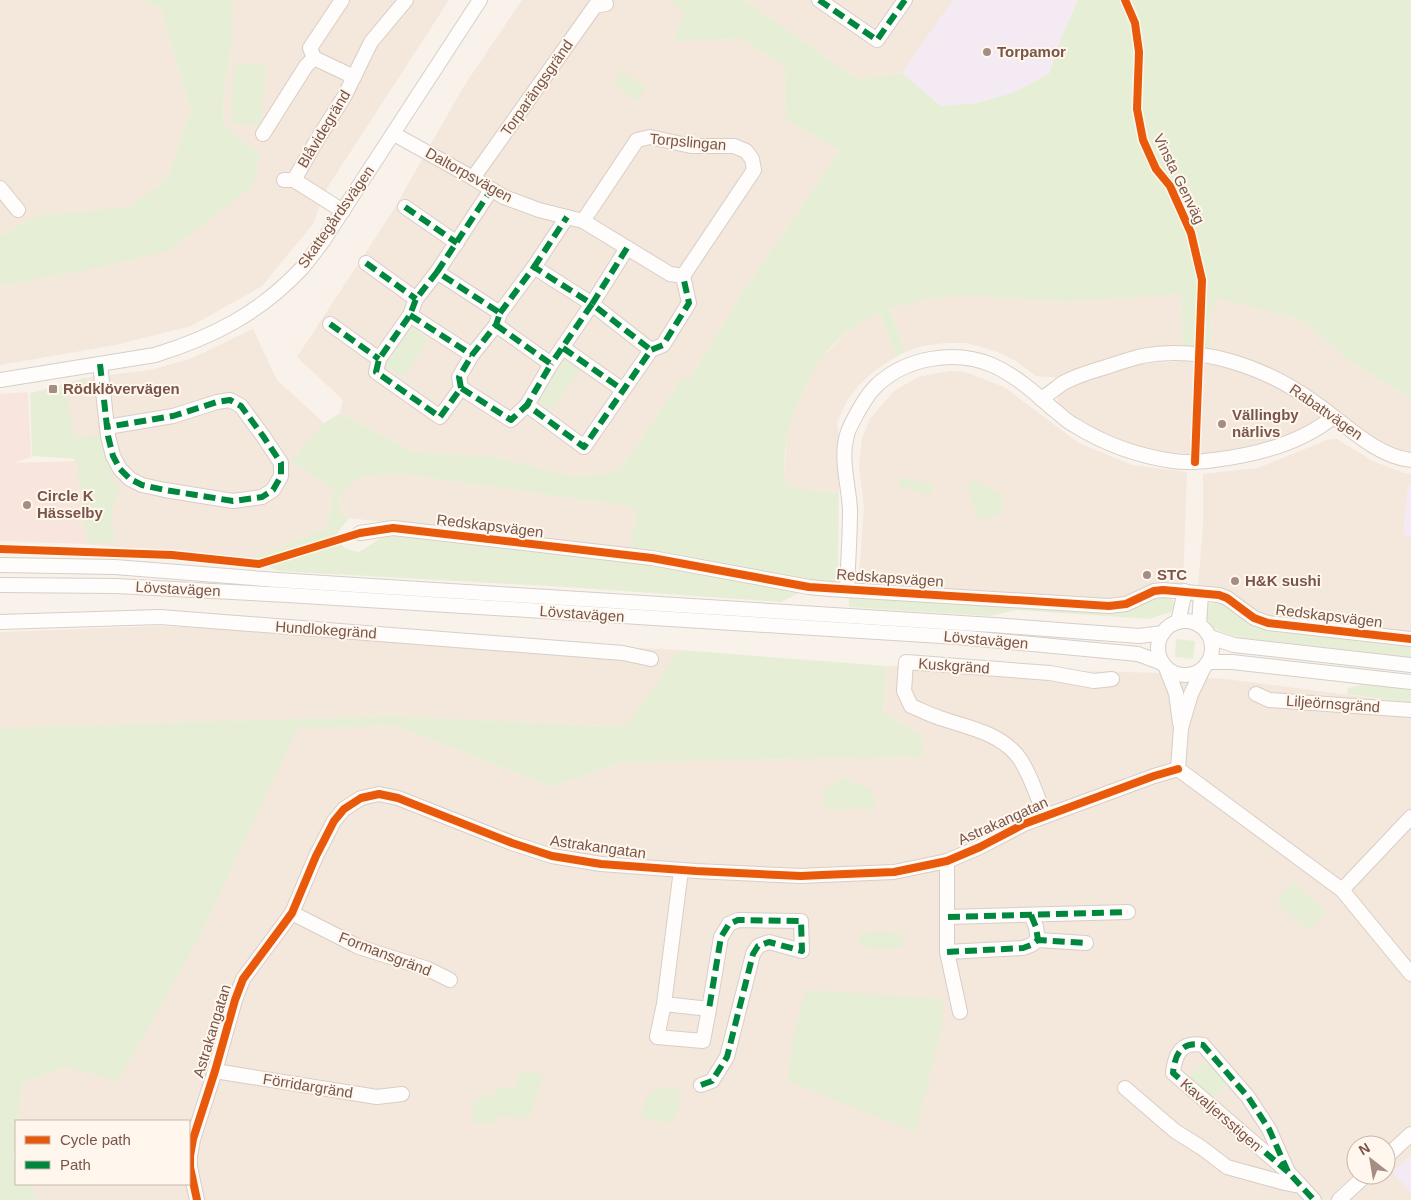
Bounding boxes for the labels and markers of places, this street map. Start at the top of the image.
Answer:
place label: Torpamor [997,43,1066,60]
marker: Torpamor [981,46,993,58]
place label: Rödklövervägen [63,380,180,397]
marker: Rödklövervägen [47,383,59,395]
place label: Vällingby närlivs [1232,406,1299,440]
marker: Vällingby närlivs [1216,418,1228,430]
place label: Circle K Hässelby [37,487,104,521]
marker: Circle K Hässelby [21,499,33,511]
place label: STC [1157,566,1187,583]
marker: STC [1141,569,1153,581]
place label: H&K sushi [1245,572,1321,589]
marker: H&K sushi [1229,575,1241,587]

